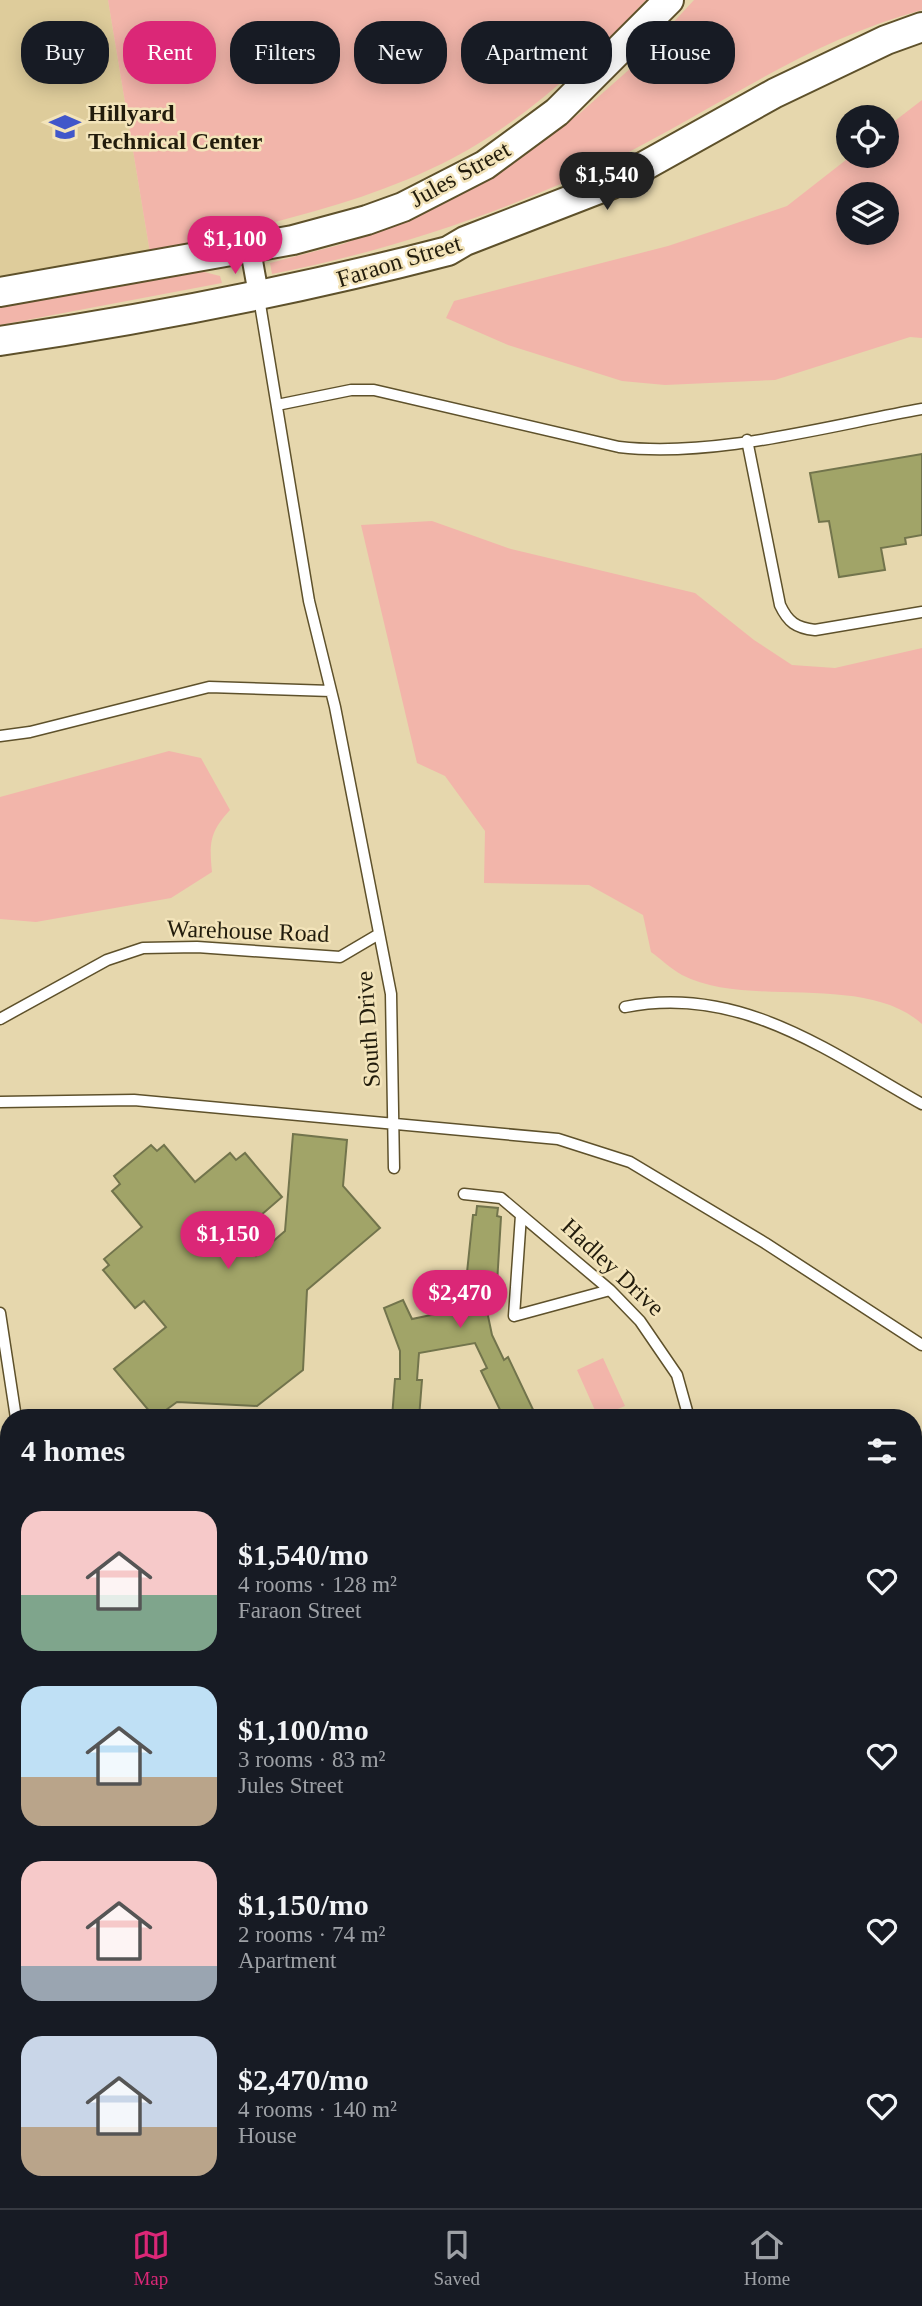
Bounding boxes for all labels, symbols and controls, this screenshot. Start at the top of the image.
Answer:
chip: Buy [21,21,109,84]
chip: Rent [123,21,216,84]
chip: Filters [230,21,340,84]
chip: New [354,21,447,84]
chip: Apartment [461,21,612,84]
chip: House [626,21,735,84]
place label: Hillyard Technical Center [88,100,263,154]
map controls [836,105,899,245]
button: locate [836,105,899,168]
school or university icon: Hillyard Technical Center [48,110,82,144]
street label: Jules Street [406,136,515,212]
pin: $1,540 [550,152,664,212]
text: $1,540 [575,162,639,187]
button: layers [836,182,899,245]
pin: $1,100 [178,216,292,276]
text: $1,100 [203,226,267,251]
street label: Faraon Street [334,230,465,292]
street label: Warehouse Road [166,915,330,947]
street label: South Drive [351,970,385,1088]
pin: $1,150 [171,1212,285,1271]
street label: Hadley Drive [557,1213,669,1321]
text: $1,150 [196,1221,260,1246]
pin: $2,470 [403,1270,517,1330]
text: $2,470 [428,1280,492,1305]
icon: filters [863,1432,901,1470]
text: 4 homes [21,1434,125,1467]
text: $1,540/mo [238,1538,369,1571]
icon: home [77,1539,161,1623]
icon: heart [863,1562,901,1600]
text: 4 rooms · 128 m² [238,1572,397,1597]
text: Faraon Street [238,1598,361,1623]
text: $1,100/mo [238,1713,369,1746]
icon: home [77,1714,161,1798]
icon: heart [863,1737,901,1775]
text: 3 rooms · 83 m² [238,1747,385,1772]
text: Jules Street [238,1773,343,1798]
text: $1,150/mo [238,1888,369,1921]
icon: home [77,1889,161,1973]
icon: heart [863,1912,901,1950]
text: 2 rooms · 74 m² [238,1922,385,1947]
text: Apartment [238,1948,336,1973]
text: $2,470/mo [238,2063,369,2096]
icon: home [77,2064,161,2148]
icon: heart [863,2087,901,2125]
text: 4 rooms · 140 m² [238,2097,397,2122]
text: House [238,2123,297,2148]
tab: Map [132,2226,170,2290]
tab: Saved [434,2226,480,2290]
tab: Home [744,2226,790,2290]

